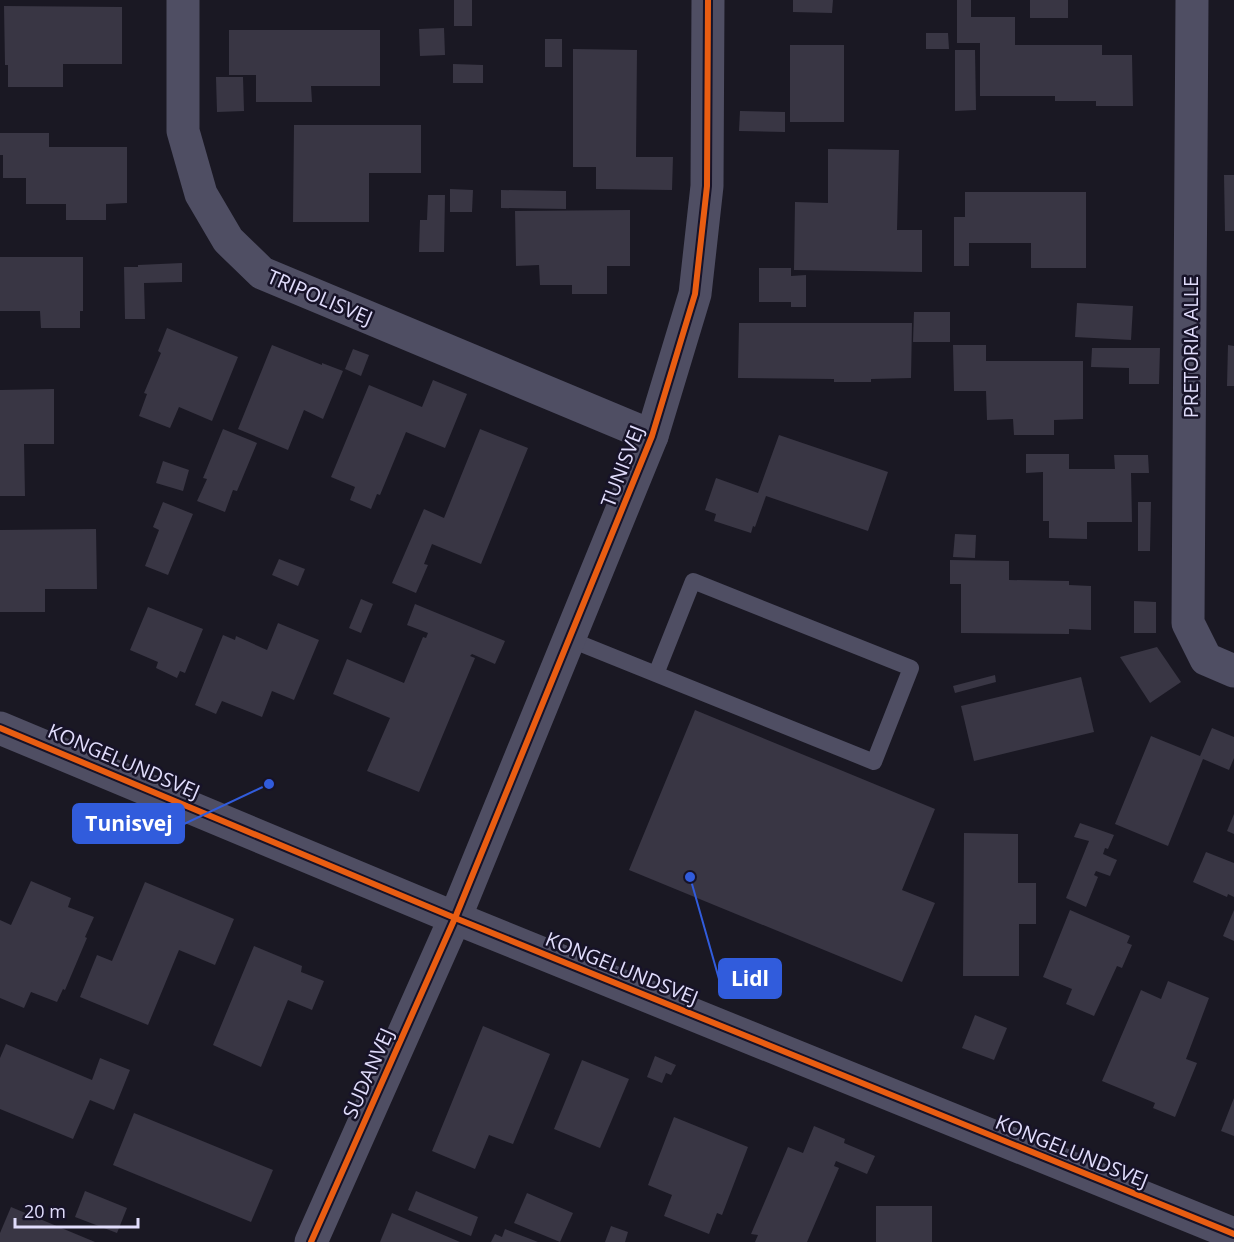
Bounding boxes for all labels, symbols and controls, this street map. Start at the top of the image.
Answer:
street label: TRIPOLISVEJ [263,263,377,331]
street label: PRETORIA ALLE [1177,276,1204,418]
street label: TUNISVEJ [594,421,650,511]
street label: KONGELUNDSVEJ [44,717,204,805]
callout: Tunisvej [73,804,184,843]
text: Tunisvej [85,809,173,837]
street label: KONGELUNDSVEJ [542,925,702,1011]
callout: Lidl [719,959,781,998]
text: Lidl [731,964,769,992]
street label: SUDANVEJ [336,1024,400,1122]
street label: KONGELUNDSVEJ [992,1108,1152,1194]
scale bar [15,1191,138,1229]
text: 20 m [24,1199,66,1223]

